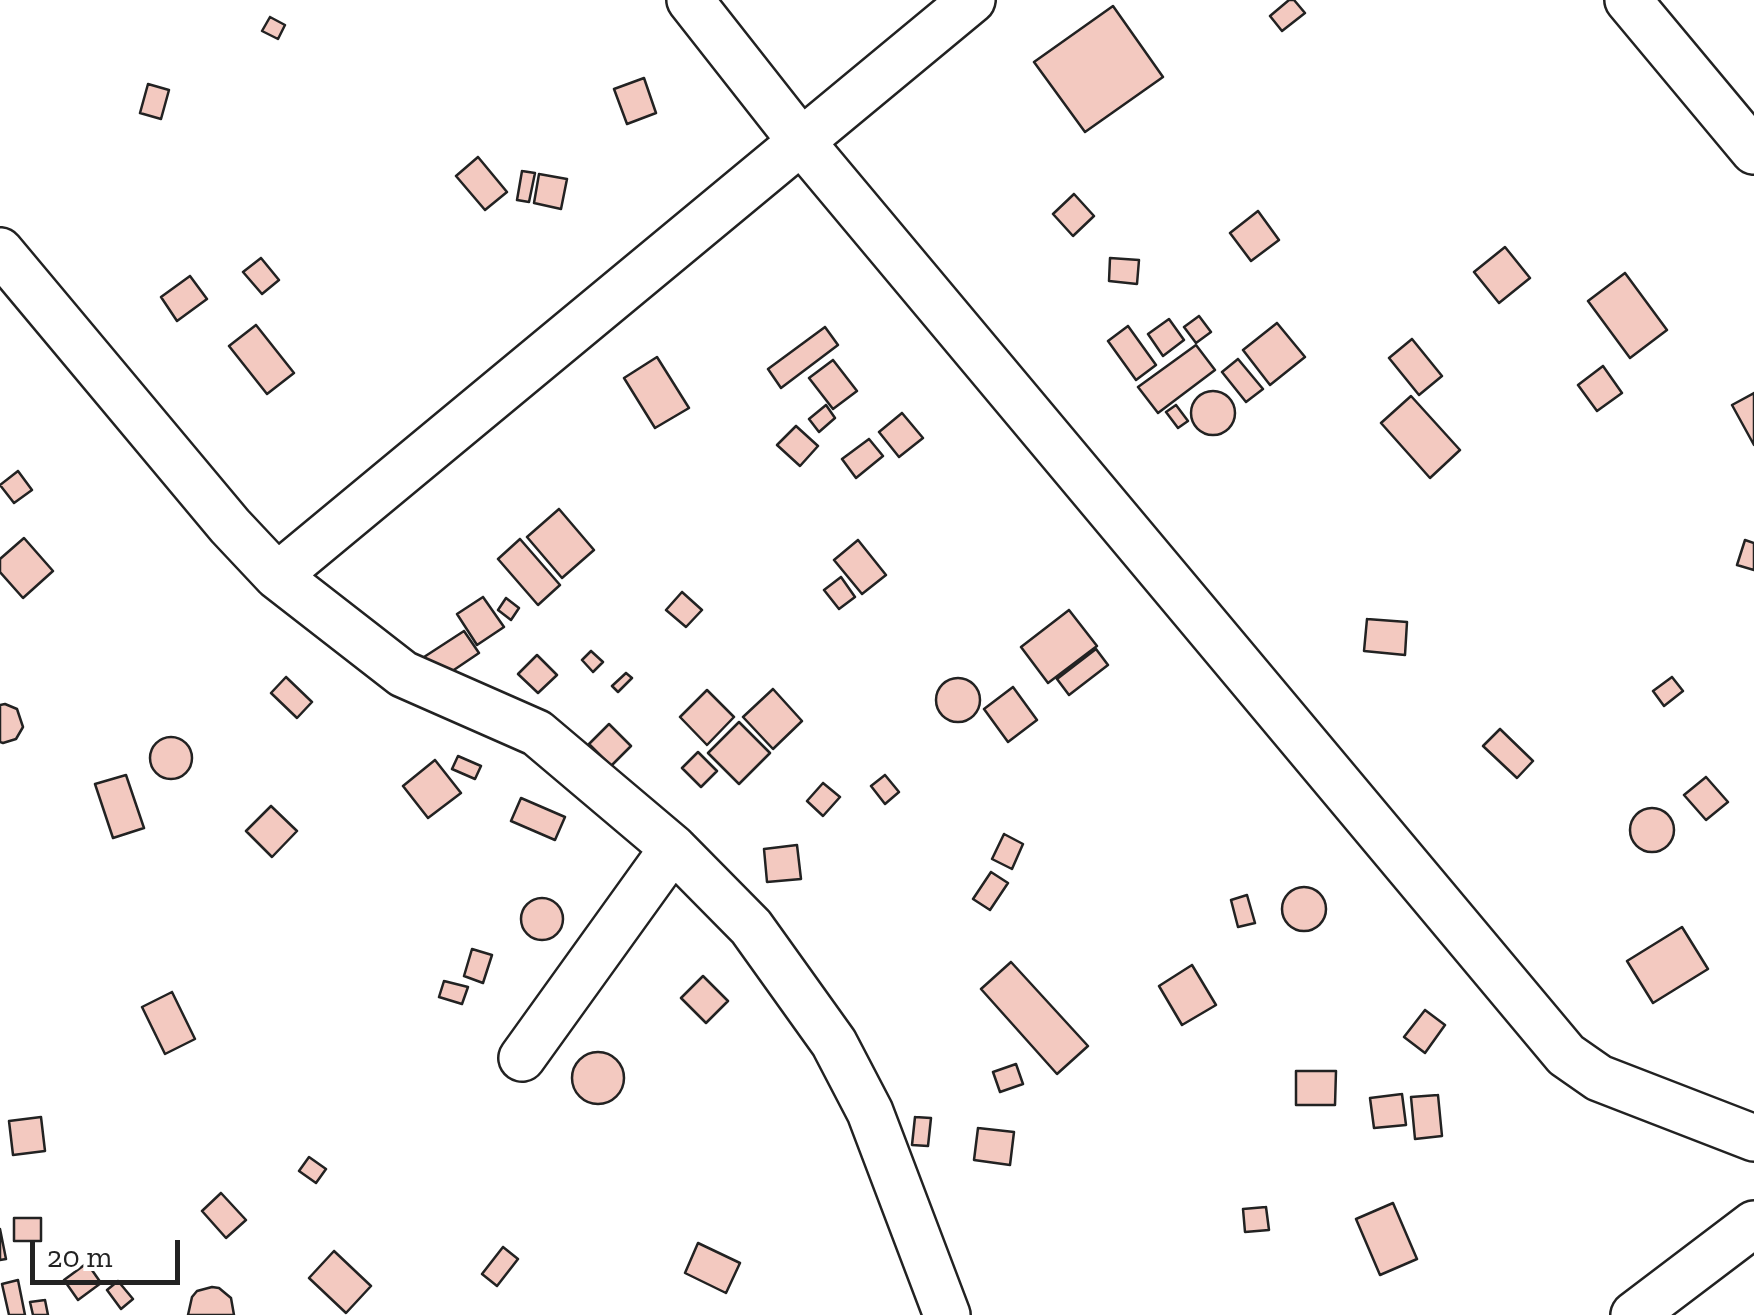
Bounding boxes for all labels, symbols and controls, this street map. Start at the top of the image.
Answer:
scale bar [35,1220,185,1282]
text: 20 m [47,1239,112,1275]

